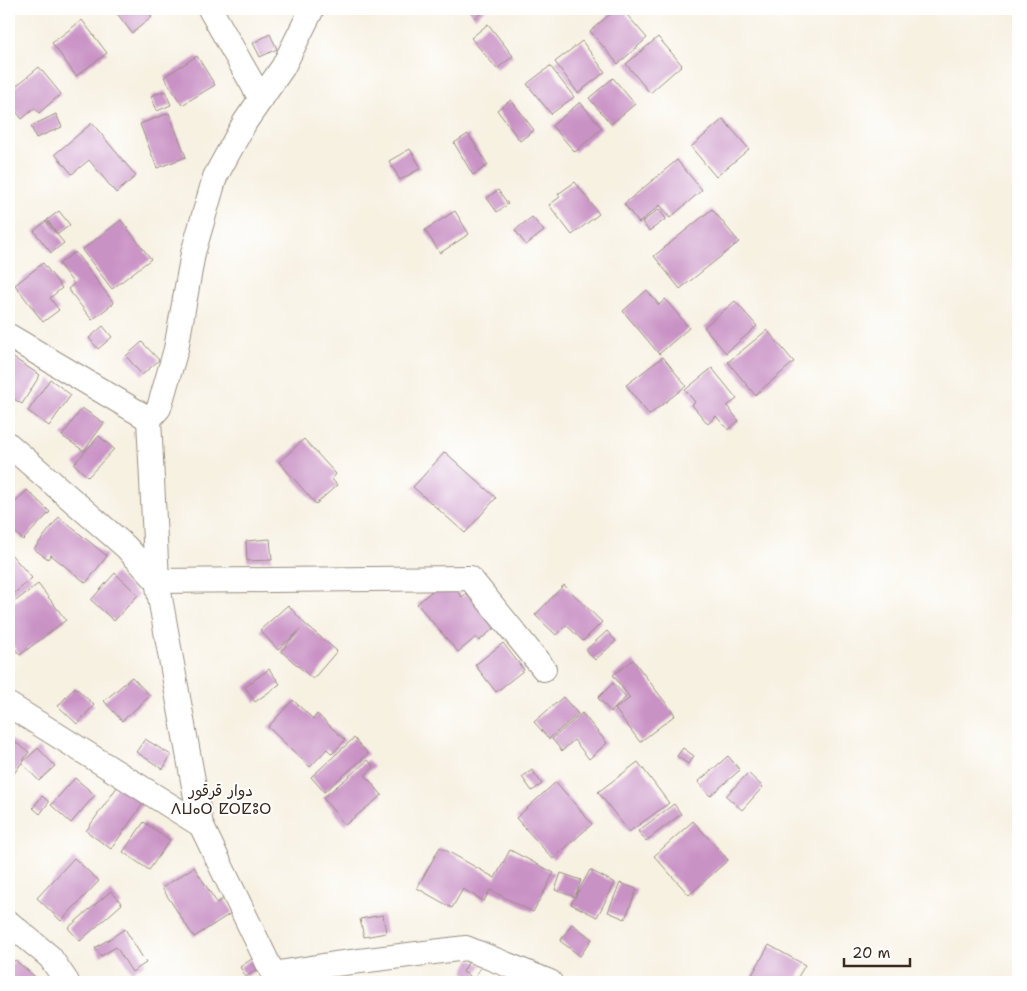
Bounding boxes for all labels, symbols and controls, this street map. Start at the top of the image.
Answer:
district label: دوار قرقور ⴷⵡⴰⵔ ⵇⵔⵇⵓⵔ [171,780,271,819]
scale bar [844,936,911,968]
text: 20 m [852,943,891,963]

